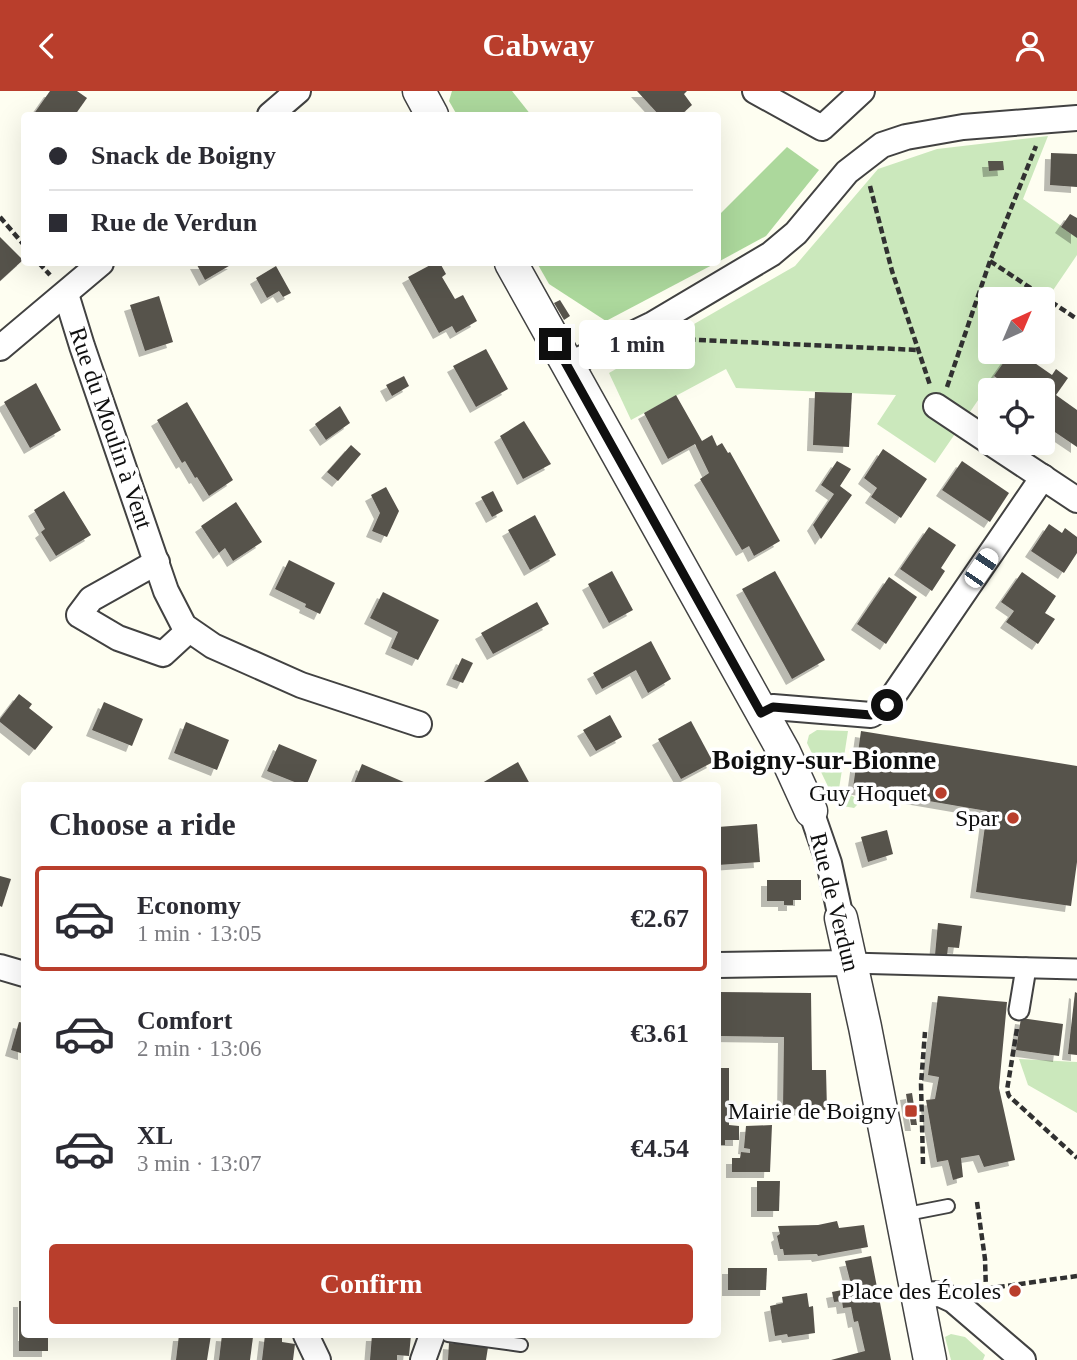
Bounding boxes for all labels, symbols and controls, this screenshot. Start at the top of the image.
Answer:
icon: back [28,27,66,65]
text: Cabway [482,27,595,63]
icon: person [1011,27,1049,65]
text: Snack de Boigny [91,141,276,170]
text: Rue de Verdun [91,208,257,237]
north arrow [978,287,1055,364]
map controls [978,287,1055,455]
callout: 1 min [580,320,695,369]
street label: Rue du Moulin à Vent [64,324,158,533]
route end [539,328,571,360]
text: 1 min [609,332,665,357]
button: locate [978,378,1055,455]
car [961,545,1002,591]
route start [871,689,903,721]
district label: Boigny-sur-Bionne [712,744,936,775]
place label: Guy Hoquet [809,780,927,806]
marker: Guy Hoquet [933,785,949,801]
place label: Spar [955,805,999,831]
text: Choose a ride [49,806,236,842]
marker: Spar [1005,810,1021,826]
street label: Rue de Verdun [805,830,865,974]
icon: car [53,887,116,950]
text: Economy [137,891,241,920]
text: €2.67 [631,904,689,933]
text: 1 min · 13:05 [137,921,262,946]
icon: car [53,1002,116,1065]
text: Comfort [137,1006,232,1035]
text: €3.61 [631,1019,689,1048]
text: 2 min · 13:06 [137,1036,262,1061]
place label: Mairie de Boigny [728,1098,897,1124]
marker: Mairie de Boigny [903,1103,919,1119]
icon: car [53,1117,116,1180]
text: XL [137,1121,173,1150]
text: €4.54 [631,1134,689,1163]
text: 3 min · 13:07 [137,1151,262,1176]
button: Confirm [49,1244,693,1324]
place label: Place des Écoles [841,1278,1001,1304]
marker: Place des Écoles [1007,1283,1023,1299]

